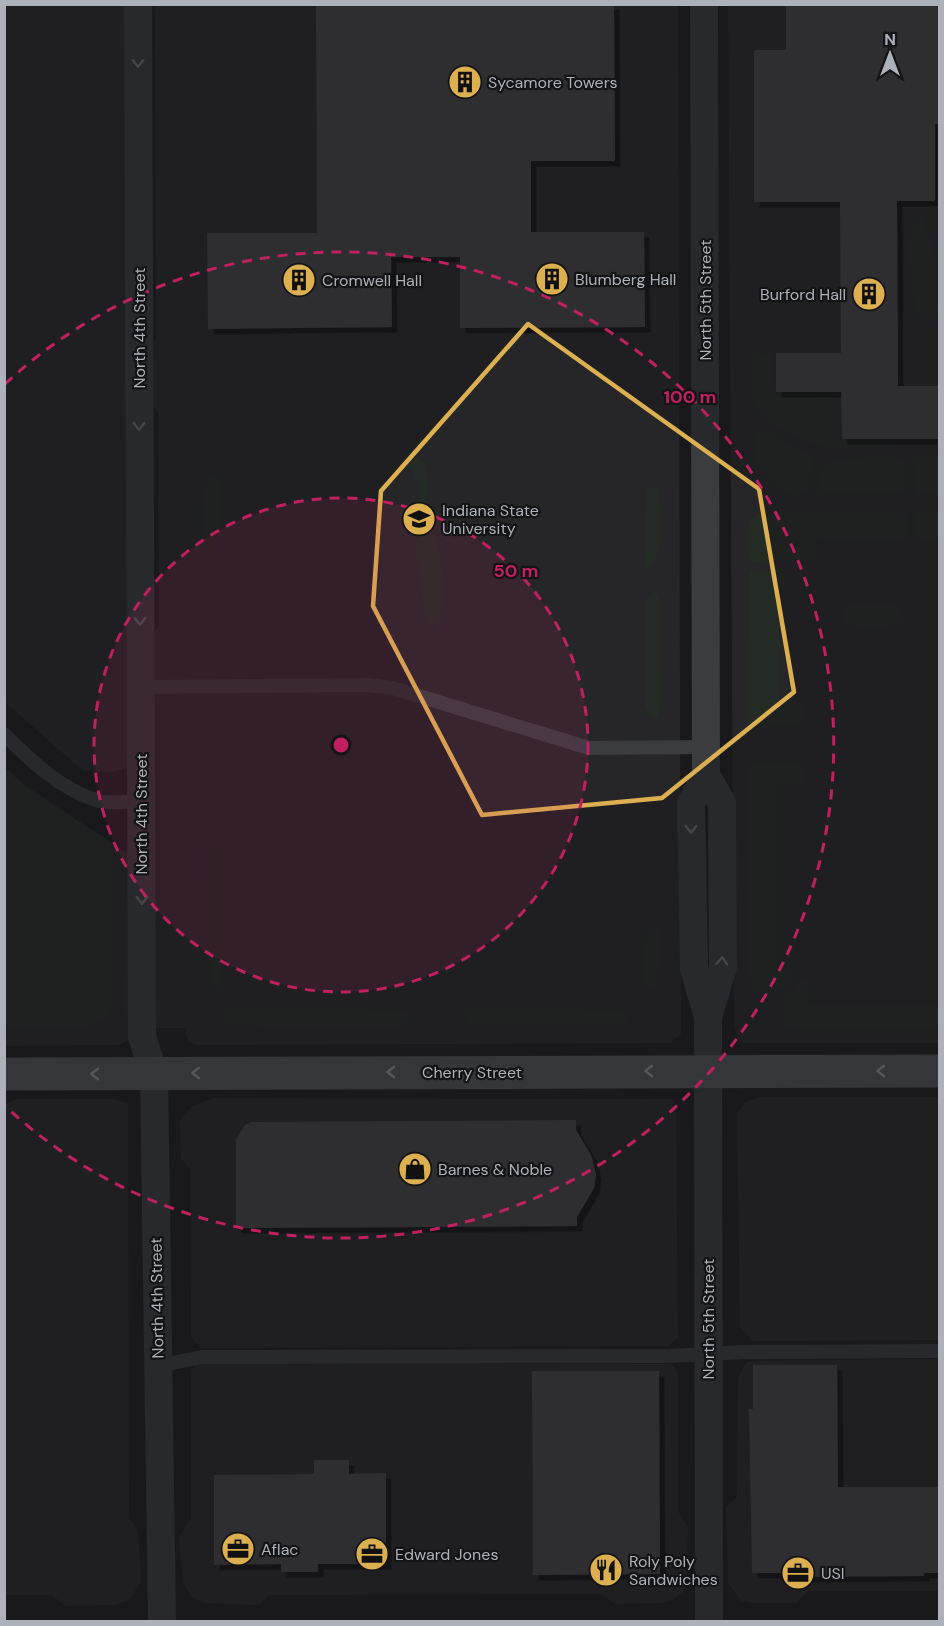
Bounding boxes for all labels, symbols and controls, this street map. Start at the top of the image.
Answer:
north arrow [860,24,920,84]
text: N [884,29,896,50]
one-way arrow [132,58,144,67]
building icon: Sycamore Towers [447,64,483,100]
place label: Sycamore Towers [488,72,618,93]
street label: North 5th Street [695,239,716,361]
building icon: Blumberg Hall [534,261,570,297]
building icon: Cromwell Hall [281,262,317,298]
street label: North 4th Street [129,268,150,388]
place label: Blumberg Hall [575,269,676,290]
place label: Cromwell Hall [322,270,422,291]
building icon: Burford Hall [851,276,887,312]
place label: Burford Hall [760,284,846,305]
text: 100 m [663,385,717,409]
one-way arrow [133,421,145,430]
place label: Indiana State University [442,500,539,539]
school or university icon: Indiana State University [401,501,437,537]
text: 50 m [493,559,539,583]
one-way arrow [134,616,146,625]
centre of rings [331,735,351,755]
street label: North 4th Street [131,754,152,874]
one-way arrow [685,825,697,834]
one-way arrow [136,895,148,904]
one-way arrow [715,956,728,965]
street label: Cherry Street [422,1062,522,1083]
one-way arrow [644,1065,653,1077]
one-way arrow [877,1065,886,1077]
one-way arrow [386,1066,395,1078]
one-way arrow [191,1067,200,1079]
one-way arrow [91,1068,100,1080]
shop icon: Barnes & Noble [397,1151,433,1187]
place label: Barnes & Noble [438,1159,552,1180]
street label: North 4th Street [145,1237,169,1359]
street label: North 5th Street [698,1258,719,1380]
office icon: Aflac [220,1531,256,1567]
office icon: Edward Jones [354,1536,390,1572]
place label: Aflac [261,1539,299,1560]
place label: Edward Jones [395,1544,498,1565]
place label: Roly Poly Sandwiches [629,1551,718,1590]
restaurant icon: Roly Poly Sandwiches [588,1552,624,1588]
office icon: USI [780,1555,816,1591]
place label: USI [821,1563,845,1584]

